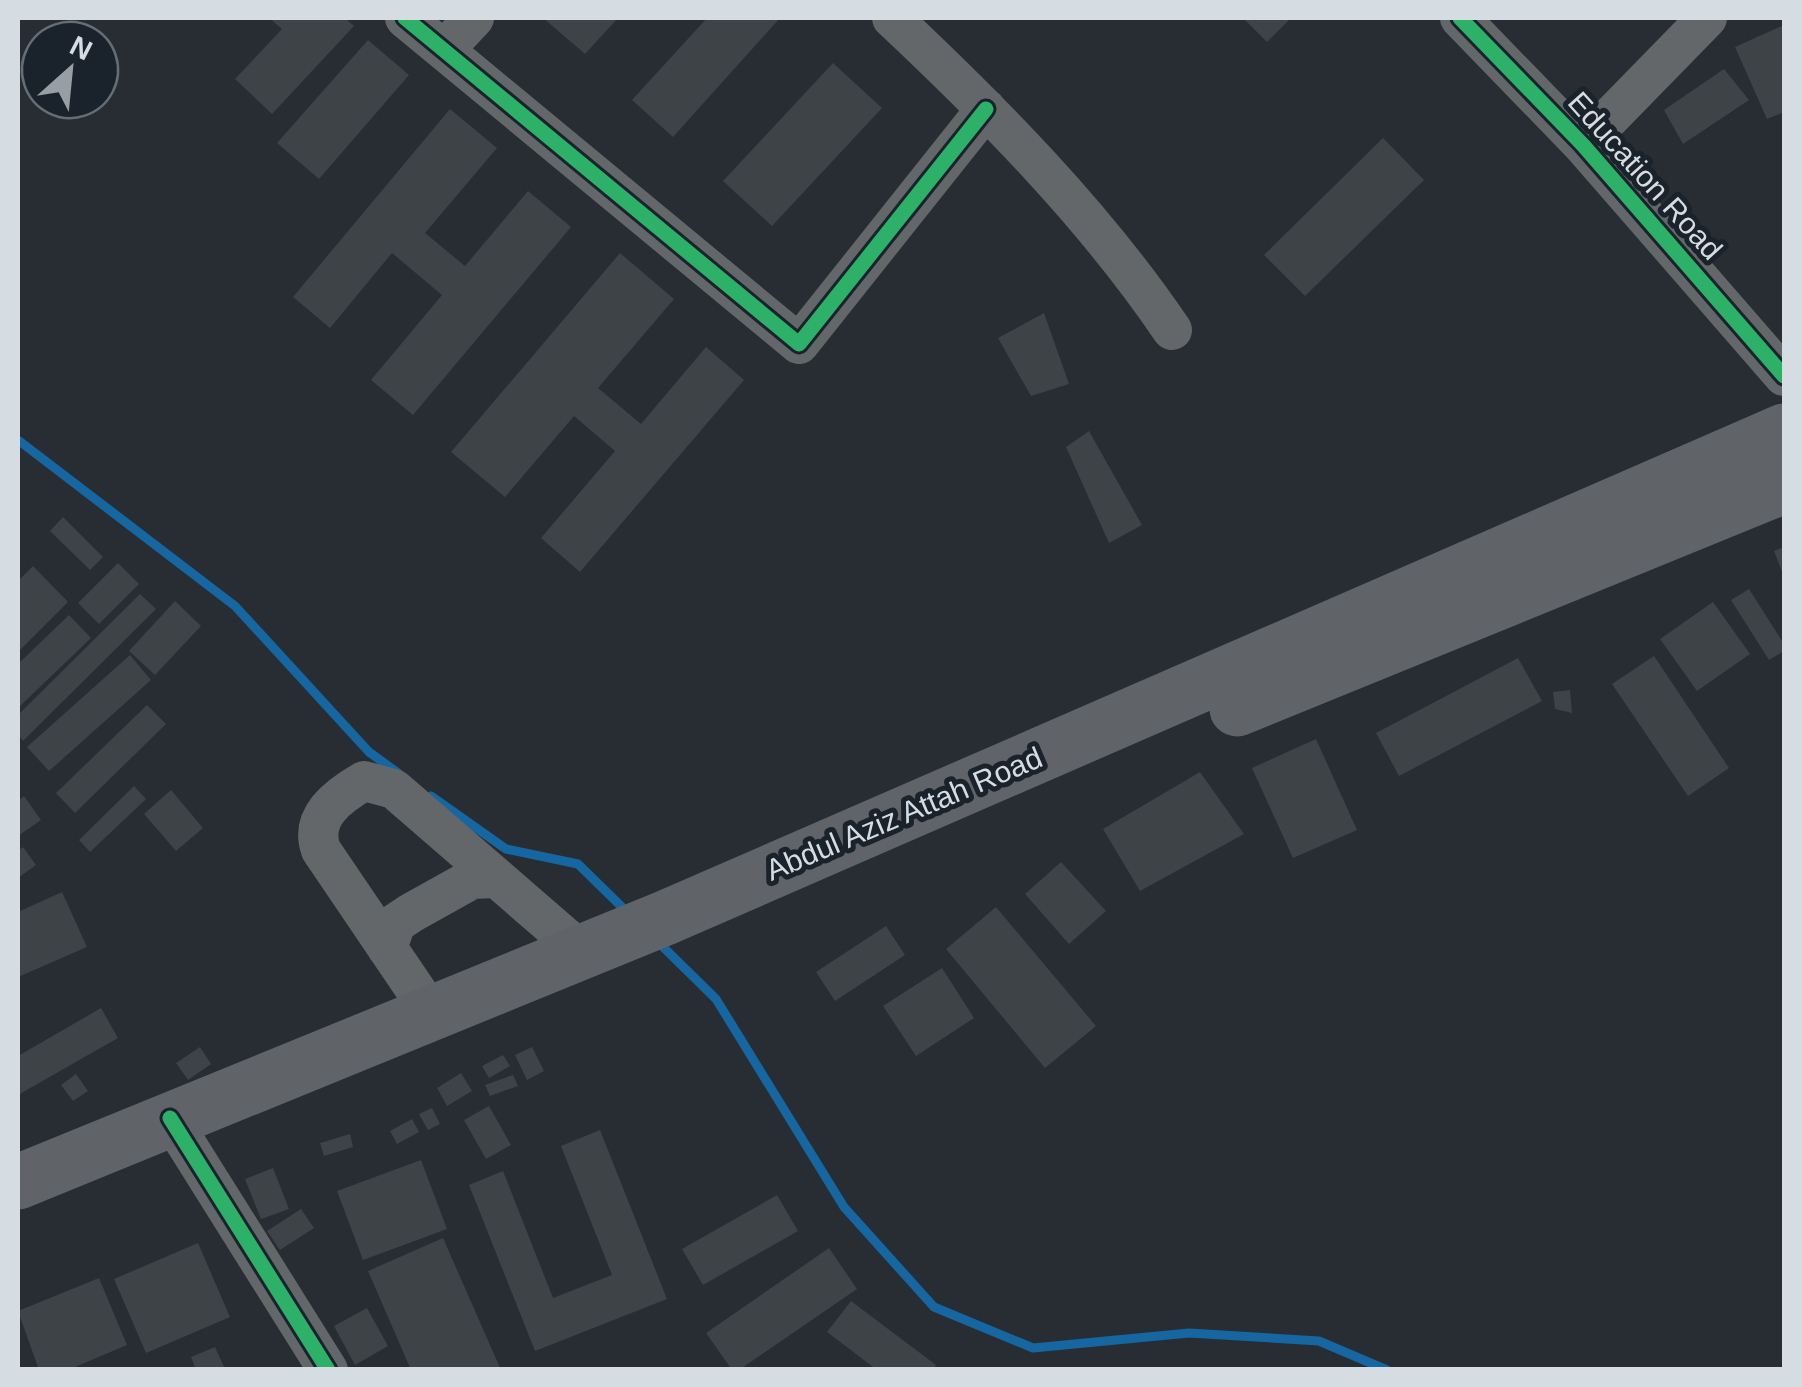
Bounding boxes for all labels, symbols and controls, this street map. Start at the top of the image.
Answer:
north arrow [20,20,120,120]
text: N [65,30,97,67]
street label: Education Road [1562,85,1729,266]
street label: Abdul Aziz Attah Road [761,740,1047,887]

